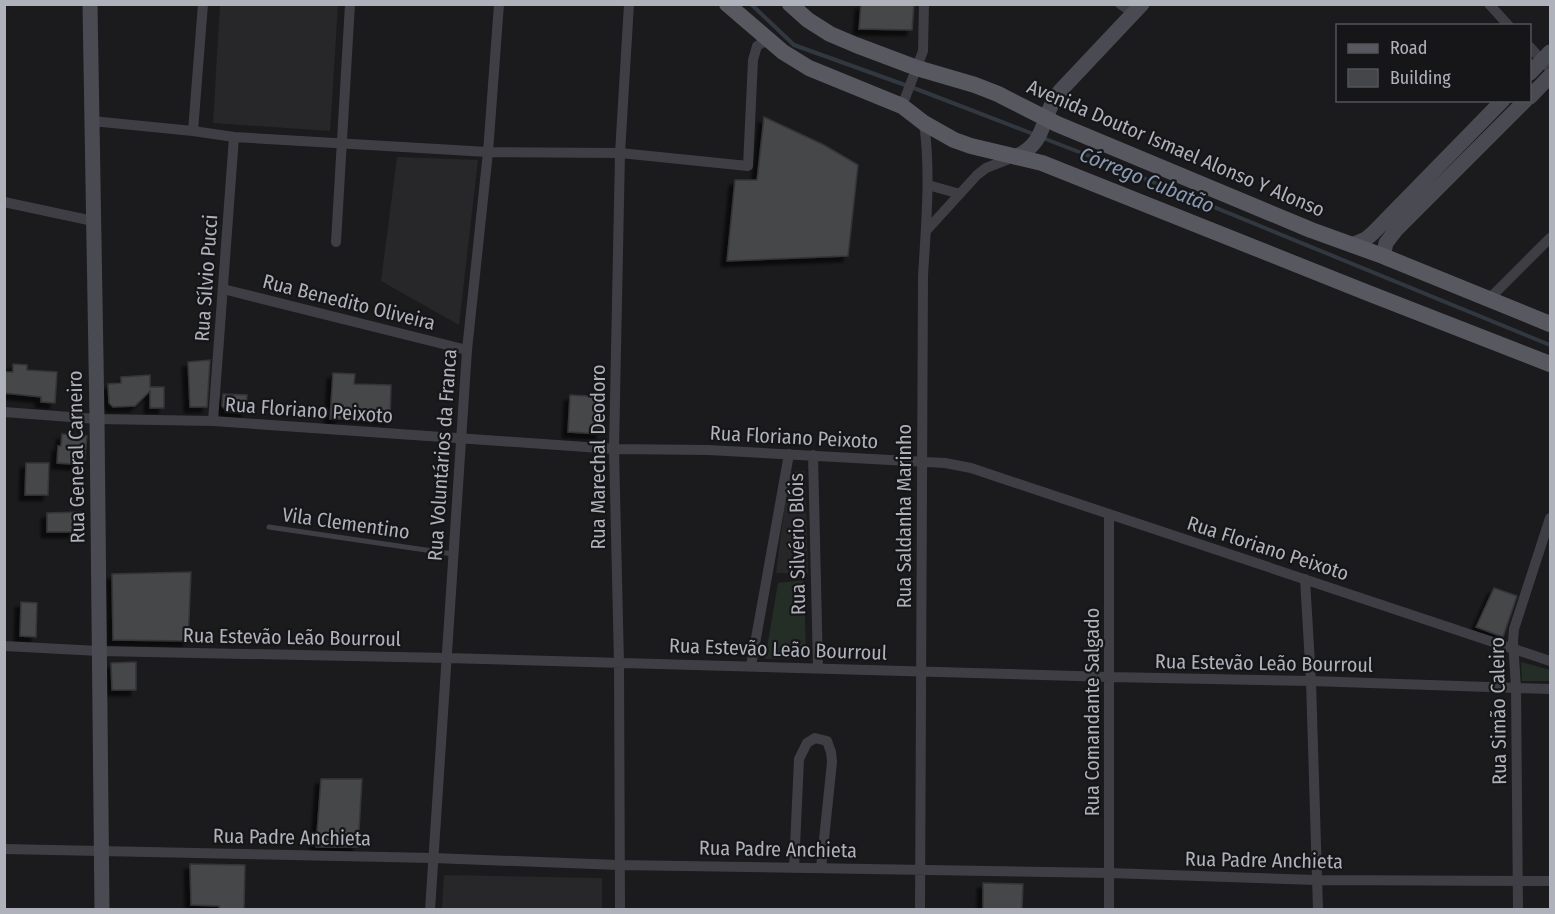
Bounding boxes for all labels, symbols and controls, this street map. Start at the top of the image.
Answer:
legend [1336,24,1531,102]
text: Road [1390,37,1427,59]
text: Building [1390,67,1451,89]
street label: Avenida Doutor Ismael Alonso Y Alonso [1024,74,1328,222]
water label: Córrego Cubatão [1076,141,1218,219]
street label: Rua Sílvio Pucci [190,214,222,342]
street label: Rua Benedito Oliveira [260,269,438,335]
street label: Rua Voluntários da Franca [423,348,461,562]
street label: Rua Marechal Deodoro [586,364,610,550]
street label: Rua General Carneiro [62,370,90,544]
street label: Rua Floriano Peixoto [224,392,394,428]
street label: Rua Floriano Peixoto [709,421,879,453]
street label: Rua Saldanha Marinho [892,424,916,608]
street label: Rua Silvério Blóis [784,473,810,615]
street label: Vila Clementino [281,502,411,544]
street label: Rua Floriano Peixoto [1184,511,1352,585]
street label: Rua Comandante Salgado [1080,608,1104,816]
street label: Rua Estevão Leão Bourroul [183,623,401,651]
street label: Rua Estevão Leão Bourroul [669,633,887,665]
street label: Rua Simão Caleiro [1485,637,1511,785]
street label: Rua Estevão Leão Bourroul [1155,649,1373,677]
street label: Rua Padre Anchieta [213,824,371,850]
street label: Rua Padre Anchieta [699,836,857,862]
street label: Rua Padre Anchieta [1185,847,1343,873]

